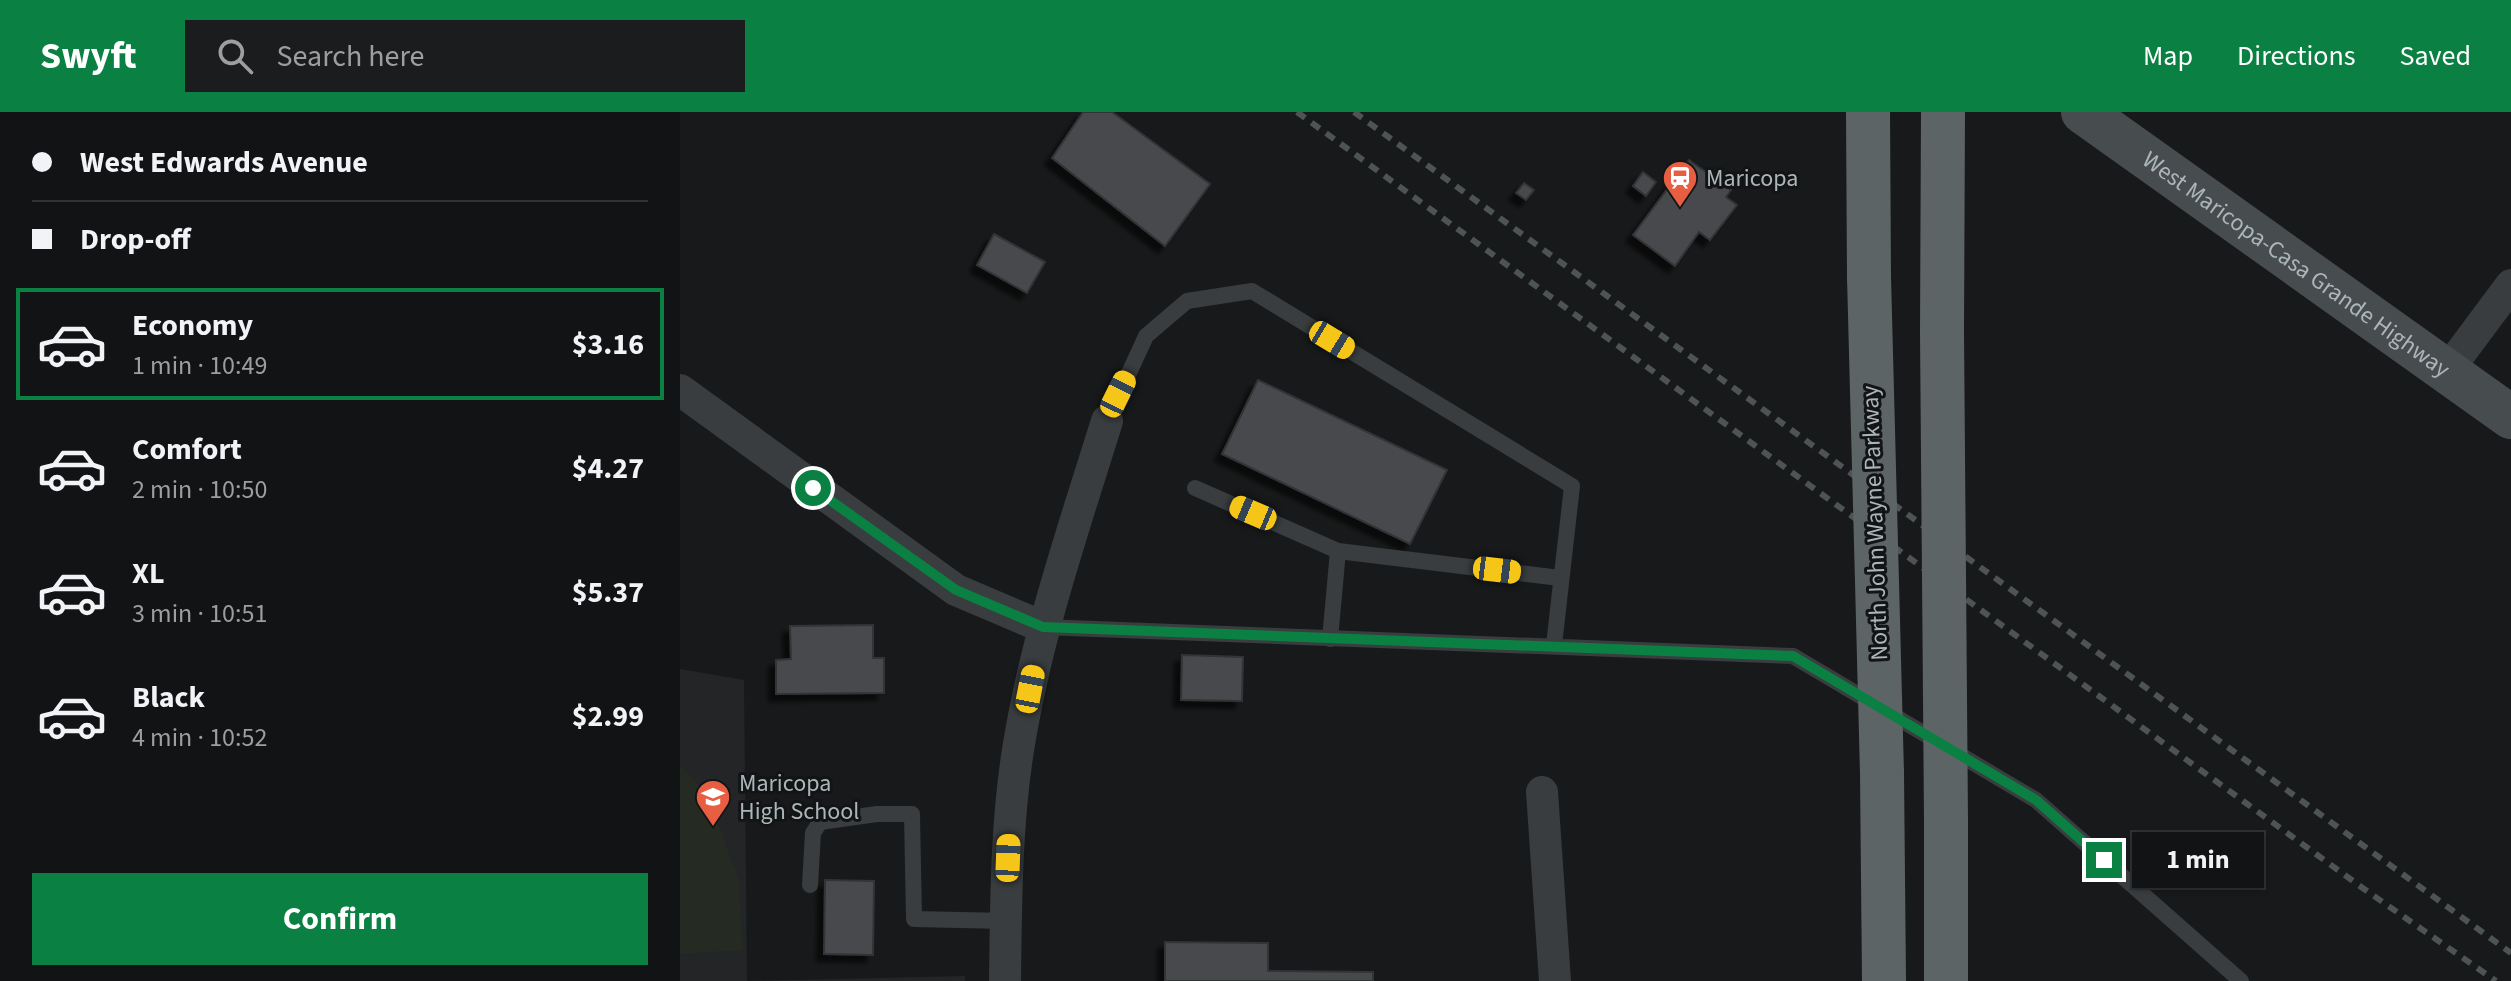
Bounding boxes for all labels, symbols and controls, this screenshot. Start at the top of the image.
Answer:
search box [185,20,745,92]
text: Swyft [40,29,137,83]
icon: search [213,34,257,78]
text: Search here [277,35,424,78]
text: Map [2143,36,2193,76]
text: Directions [2237,36,2356,76]
text: Saved [2400,36,2471,76]
text: West Edwards Avenue [80,141,368,184]
street label: West Maricopa-Casa Grande Highway [2135,142,2458,386]
station icon: Maricopa [1661,159,1699,209]
place label: Maricopa [1706,161,1798,196]
text: Drop-off [80,218,191,261]
text: Economy [132,304,253,347]
icon: car [36,308,108,380]
car [1305,317,1359,363]
text: $3.16 [572,323,644,366]
text: 1 min · 10:49 [132,347,267,384]
car [1097,367,1139,421]
street label: North John Wayne Parkway [1853,385,1897,661]
text: Comfort [132,428,242,471]
icon: car [36,432,108,504]
text: $4.27 [572,447,644,490]
route start [795,470,831,506]
text: 2 min · 10:50 [132,471,267,508]
car [1226,493,1280,533]
text: XL [132,552,165,595]
car [1472,555,1522,585]
icon: car [36,556,108,628]
text: $5.37 [572,571,644,614]
text: 3 min · 10:51 [132,595,267,632]
car [1014,663,1046,715]
text: Black [132,676,205,719]
icon: car [36,680,108,752]
text: $2.99 [572,695,644,738]
text: 4 min · 10:52 [132,719,267,756]
place label: Maricopa High School [739,766,859,829]
school or university icon: Maricopa High School [694,778,732,828]
callout: 1 min [2132,832,2264,888]
car [995,834,1021,882]
text: 1 min [2166,841,2230,878]
route end [2086,842,2122,878]
button: Confirm [32,873,648,965]

